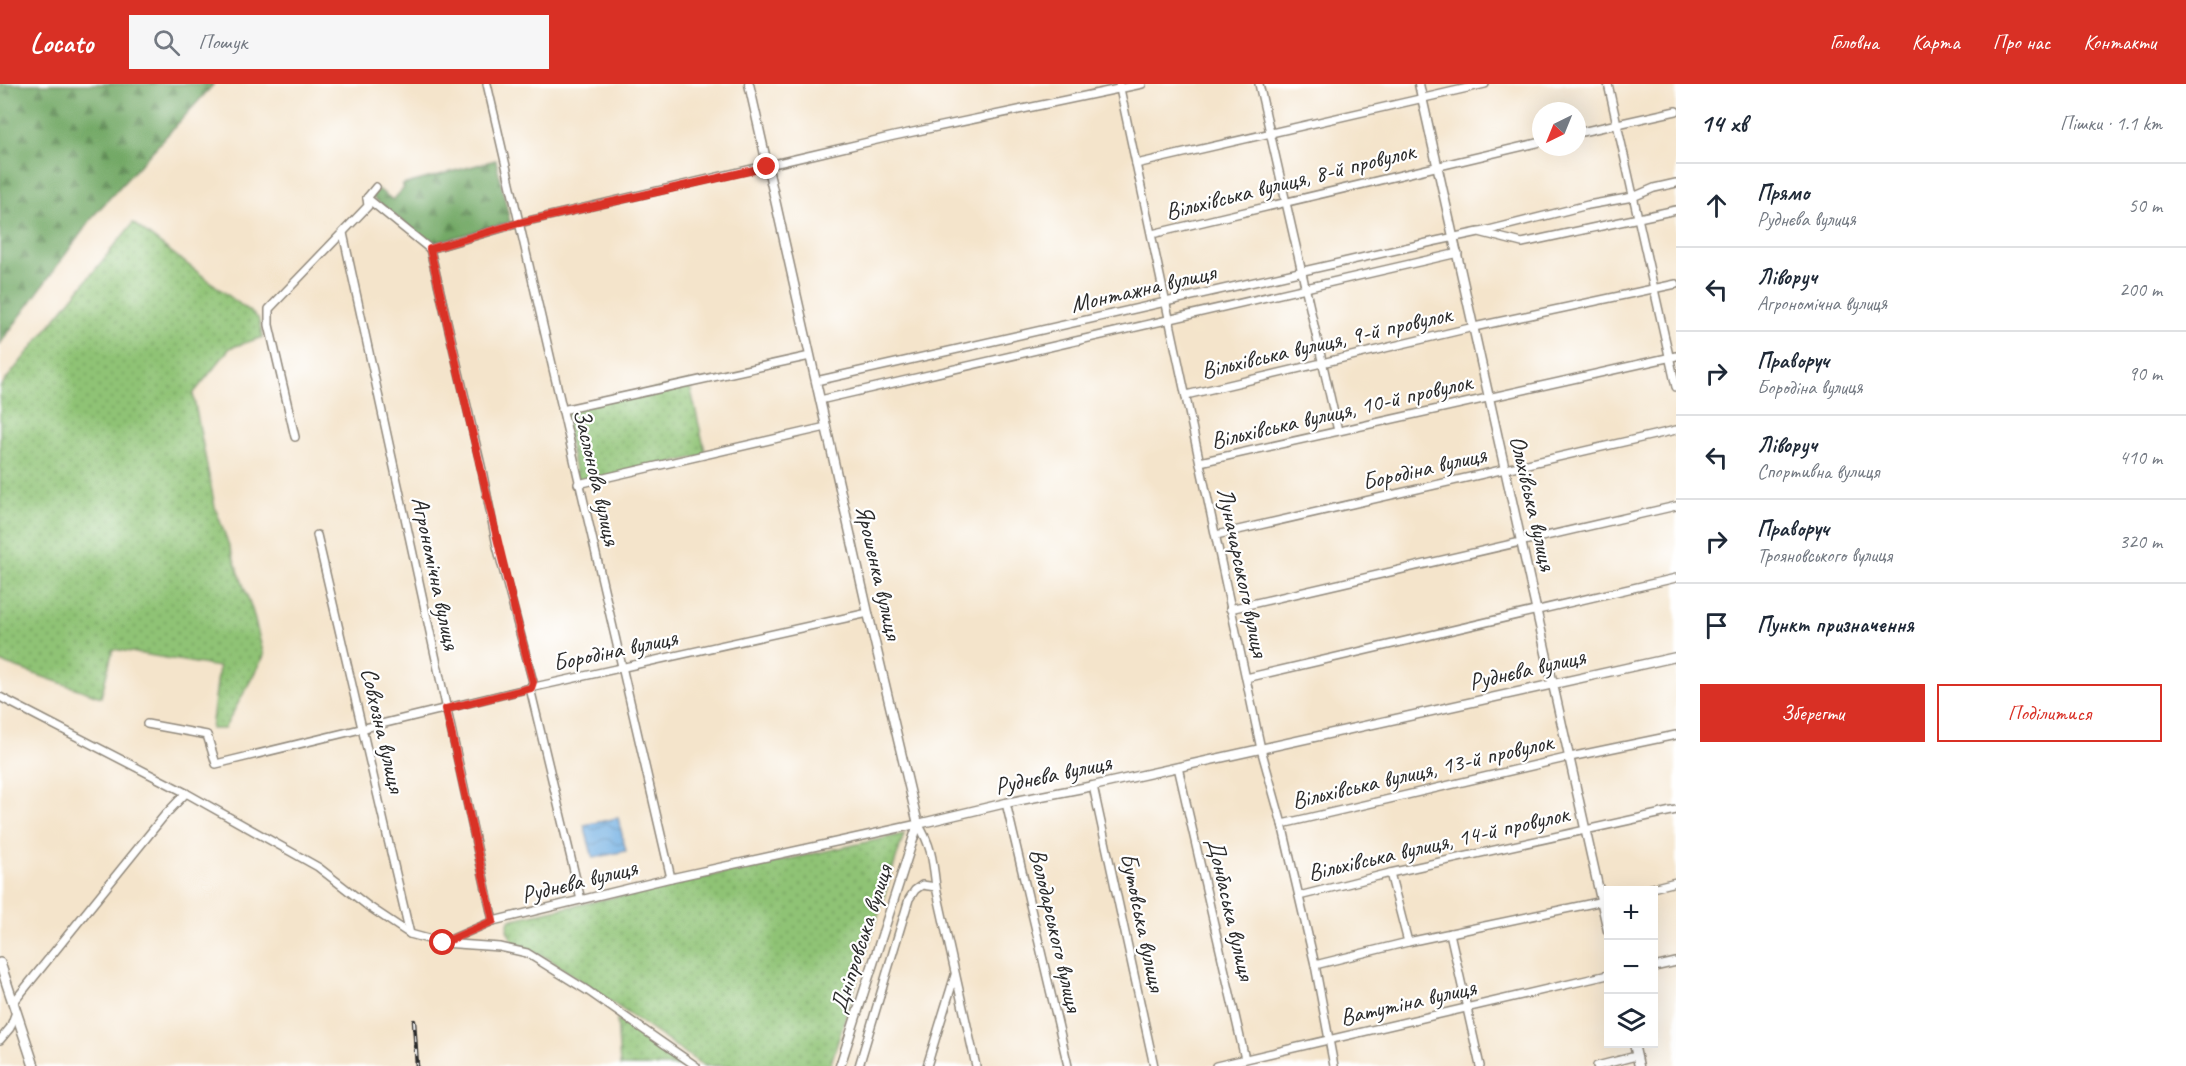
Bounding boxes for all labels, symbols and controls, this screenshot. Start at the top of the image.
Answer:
search box [129,15,549,69]
text: Locato [30,25,93,60]
icon: search [150,26,183,59]
text: Пошук [198,28,247,56]
text: Головна [1830,29,1879,55]
text: Карта [1912,29,1960,55]
text: Про нас [1993,29,2050,55]
text: Контакти [2083,29,2156,55]
north arrow [1532,102,1586,156]
text: 14 хв [1700,107,1747,140]
text: Пішки · 1.1 km [2060,111,2162,136]
street label: Вільхівська вулиця, 8-й провулок [1162,135,1420,226]
route end [753,153,779,179]
text: Прямо [1757,179,1809,207]
icon: ahead [1700,189,1733,222]
text: 50 m [2128,193,2162,218]
text: Руднєва вулиця [1757,207,1856,232]
street label: Монтажна вулиця [1068,256,1220,319]
text: Ліворуч [1757,263,1817,291]
icon: left [1700,273,1733,306]
text: 200 m [2119,277,2162,302]
text: Агрономічна вулиця [1757,291,1887,316]
street label: Вільхівська вулиця, 9-й провулок [1198,298,1456,385]
text: Праворуч [1757,347,1829,375]
icon: right [1700,357,1733,390]
text: 90 m [2128,361,2162,386]
street label: Вільхівська вулиця, 10-й провулок [1208,366,1476,456]
text: Бородіна вулиця [1757,375,1862,400]
street label: Заслонова вулиця [567,406,628,550]
text: Ліворуч [1757,431,1817,459]
street label: Ольхівська вулиця [1503,432,1563,575]
street label: Бородіна вулиця [1359,439,1490,497]
icon: left [1700,441,1733,474]
text: 410 m [2119,445,2162,470]
text: Спортивна вулиця [1757,459,1879,484]
street label: Луначарського вулиця [1210,485,1276,661]
street label: Агрономічна вулиця [405,494,467,654]
street label: Ярошенка вулиця [849,502,909,644]
text: Праворуч [1757,515,1829,543]
icon: right [1700,525,1733,558]
text: 320 m [2119,529,2162,554]
text: Трояновського вулиця [1757,543,1892,568]
icon: arrive [1700,609,1733,642]
text: Пункт призначення [1757,611,1914,639]
street label: Бородіна вулиця [550,622,681,678]
street label: Руднєва вулиця [1466,641,1589,697]
street label: Совхозна вулиця [354,665,412,797]
button: Зберегти [1700,684,1925,742]
button: Поділитися [1937,684,2162,742]
street label: Вільхівська вулиця, 13-й провулок [1289,726,1557,816]
street label: Руднєва вулиця [992,747,1115,801]
street label: Вільхівська вулиця, 14-й провулок [1305,798,1573,888]
street label: Донбаська вулиця [1200,835,1262,985]
street label: Володарського вулиця [1023,846,1090,1016]
street label: Бутовська вулиця [1114,850,1173,996]
street label: Руднєва вулиця [518,852,641,910]
street label: Дніпровська вулиця [823,860,899,1017]
map controls [1604,886,1658,1048]
button: + [1604,886,1658,940]
route start [429,929,455,955]
button: − [1604,940,1658,994]
street label: Ватутіна вулиця [1337,972,1480,1032]
button: layers [1604,994,1658,1048]

